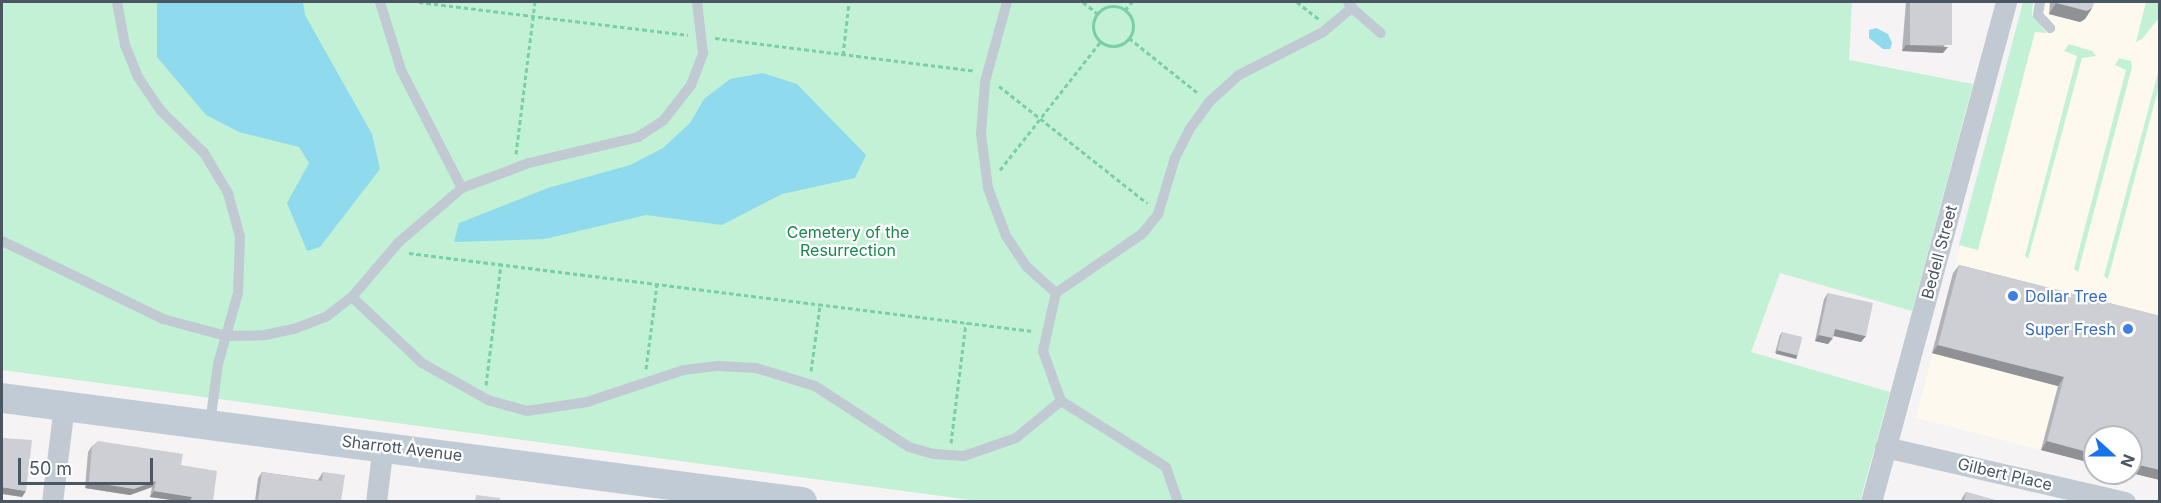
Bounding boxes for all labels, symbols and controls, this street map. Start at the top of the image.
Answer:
street label: Bedell Street [1917,203,1961,301]
park label: Cemetery of the Resurrection [787,222,909,260]
place label: Dollar Tree [2025,286,2107,306]
marker: Dollar Tree [2006,289,2020,303]
place label: Super Fresh [2025,319,2116,339]
marker: Super Fresh [2121,322,2135,336]
north arrow [2083,425,2143,485]
street label: Sharrott Avenue [341,431,463,465]
scale bar [21,446,156,484]
text: N [2116,451,2139,470]
street label: Gilbert Place [1956,454,2054,494]
text: 50 m [29,458,72,479]

